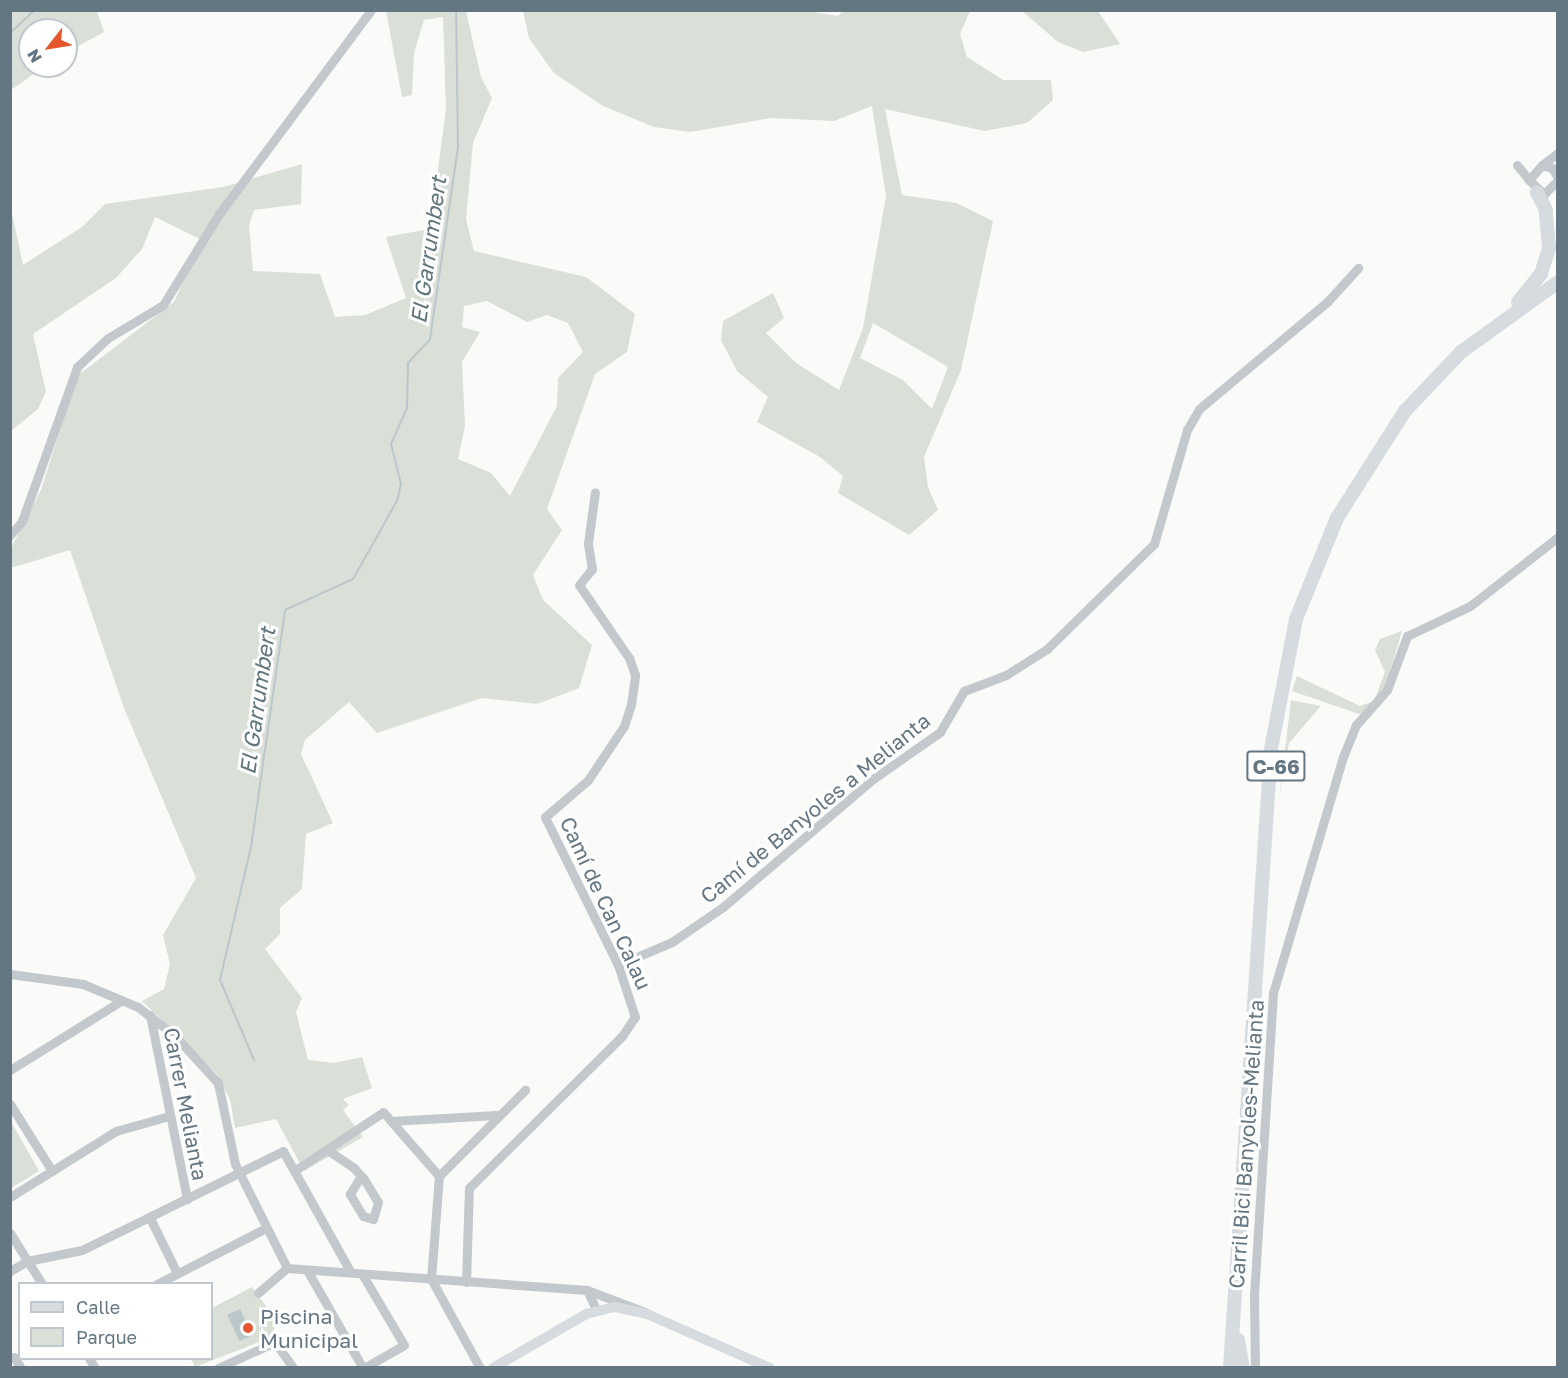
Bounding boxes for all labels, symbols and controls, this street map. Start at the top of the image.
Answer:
north arrow [18,18,78,78]
text: N [23,46,46,67]
water label: El Garrumbert [405,175,451,325]
water label: El Garrumbert [234,626,280,776]
street label: Camí de Banyoles a Melianta [695,708,935,908]
road number: C-66 [1246,749,1306,783]
street label: Camí de Can Calau [555,813,657,993]
street label: Carril Bici Banyoles-Melianta [1223,999,1269,1289]
street label: Carrer Melianta [159,1025,213,1183]
legend [18,1282,213,1360]
text: Calle [76,1296,120,1318]
place label: Piscina Municipal [260,1303,358,1353]
marker: Piscina Municipal [241,1321,255,1335]
text: Parque [76,1326,137,1348]

